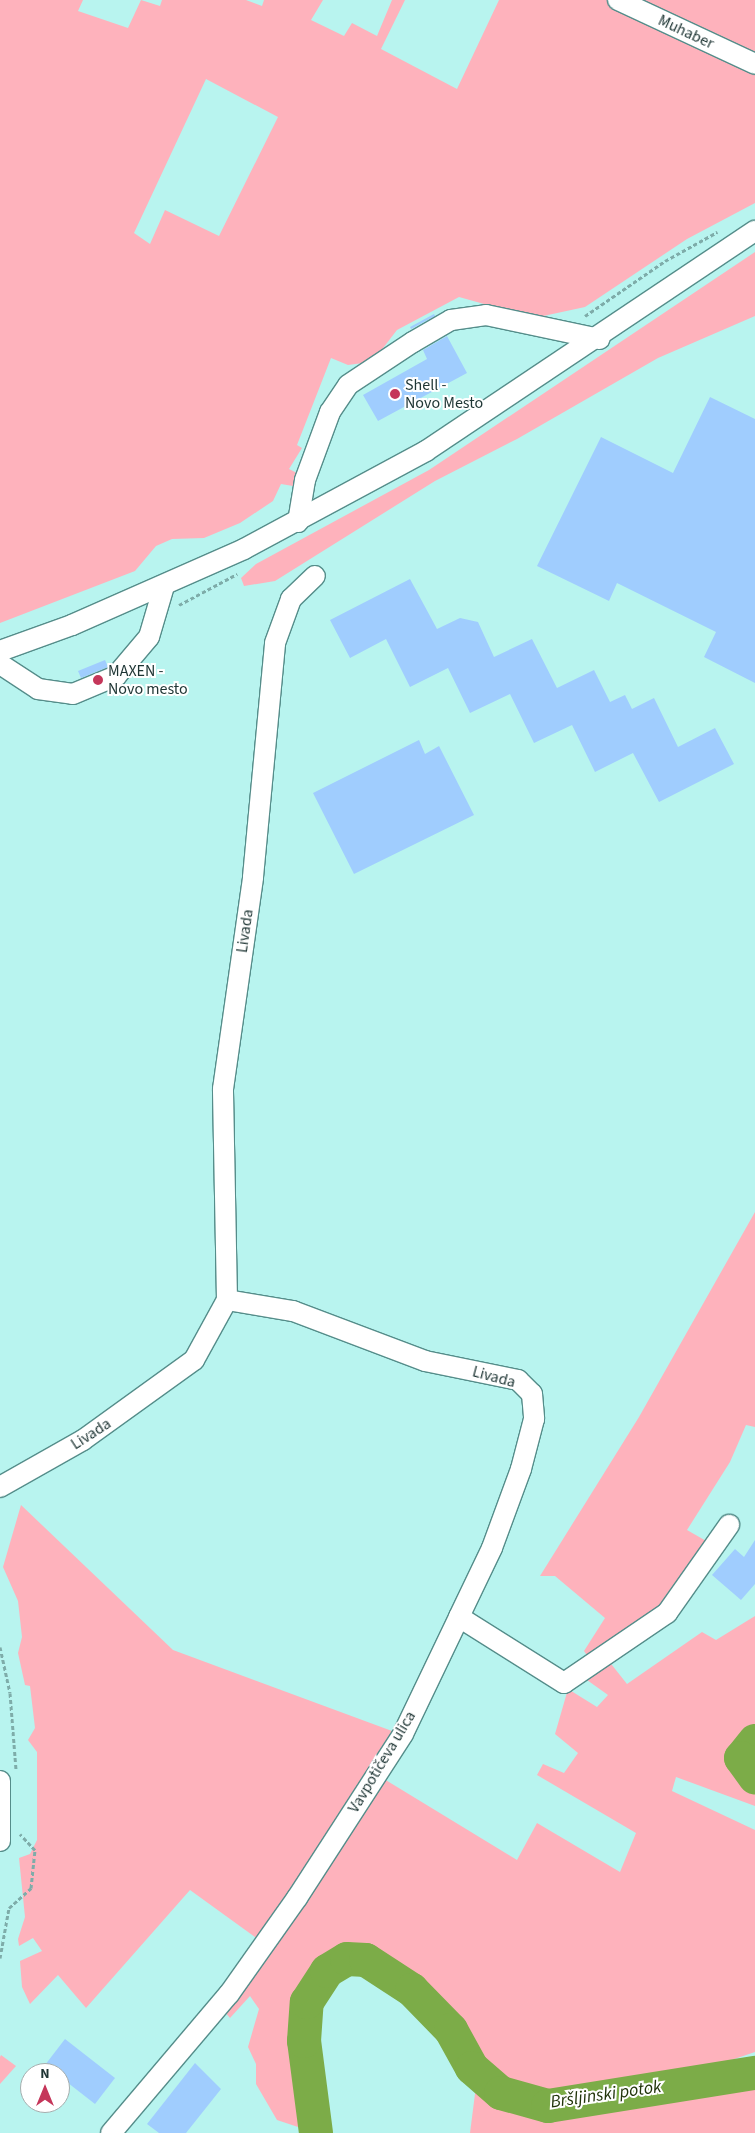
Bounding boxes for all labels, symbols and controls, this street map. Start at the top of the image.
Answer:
street label: Muhaber [655,11,717,53]
place label: Shell - Novo Mesto [405,375,483,413]
marker: Shell - Novo Mesto [389,388,401,400]
place label: MAXEN - Novo mesto [108,661,188,699]
marker: MAXEN - Novo mesto [92,674,104,686]
street label: Livada [232,908,258,954]
street label: Livada [470,1362,518,1392]
street label: Livada [67,1414,115,1454]
street label: Vavpotičeva ulica [344,1708,420,1816]
north arrow [20,2063,70,2113]
text: N [40,2064,50,2084]
water label: Bršljinski potok [549,2077,663,2113]

